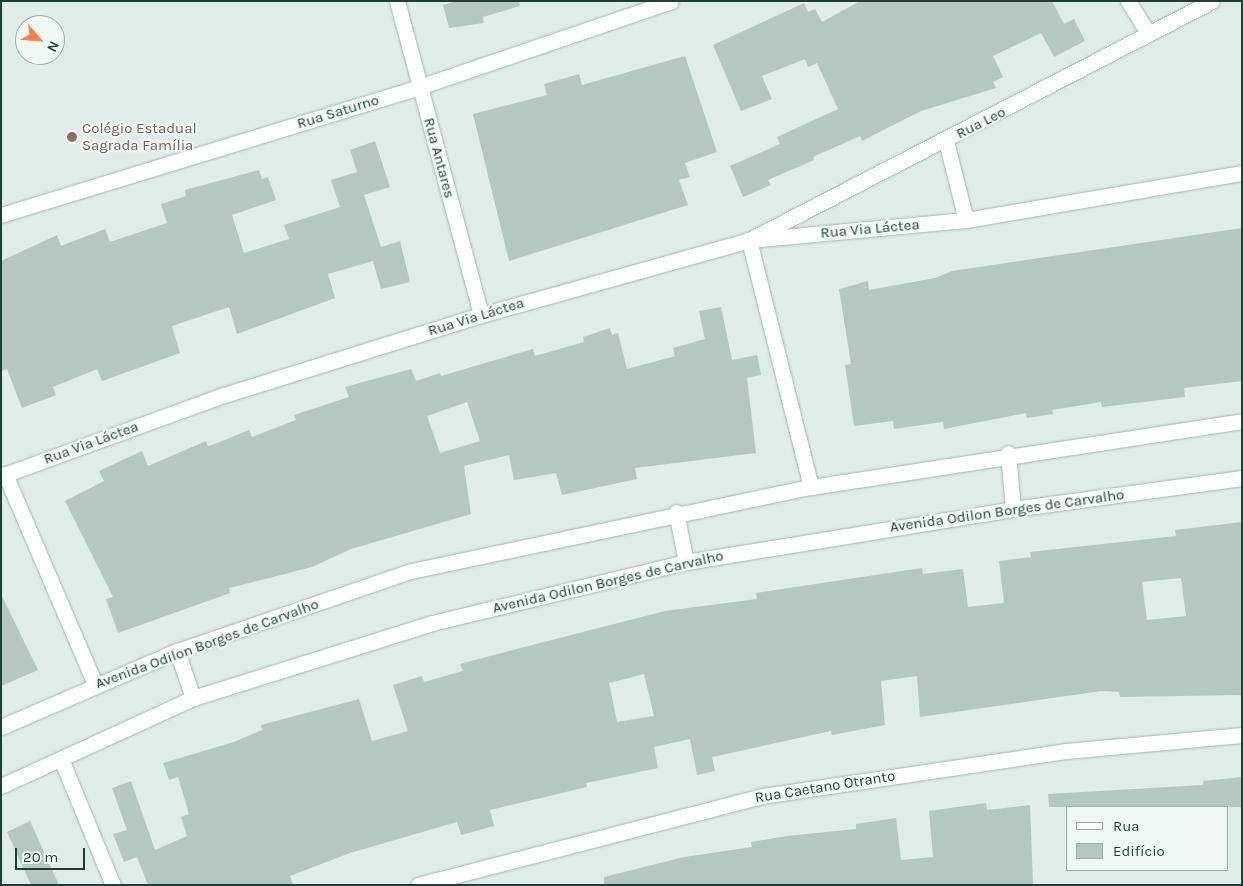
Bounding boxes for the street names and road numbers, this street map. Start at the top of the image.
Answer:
street label: Rua Saturno [295,91,381,133]
street label: Rua Leo [953,103,1009,143]
street label: Rua Antares [420,116,458,200]
street label: Rua Via Láctea [820,216,920,242]
street label: Rua Via Láctea [426,294,526,340]
street label: Rua Via Láctea [41,418,141,468]
street label: Avenida Odilon Borges de Carvalho [889,486,1125,536]
street label: Avenida Odilon Borges de Carvalho [491,547,725,617]
street label: Avenida Odilon Borges de Carvalho [93,595,321,693]
street label: Rua Caetano Otranto [754,767,896,807]

